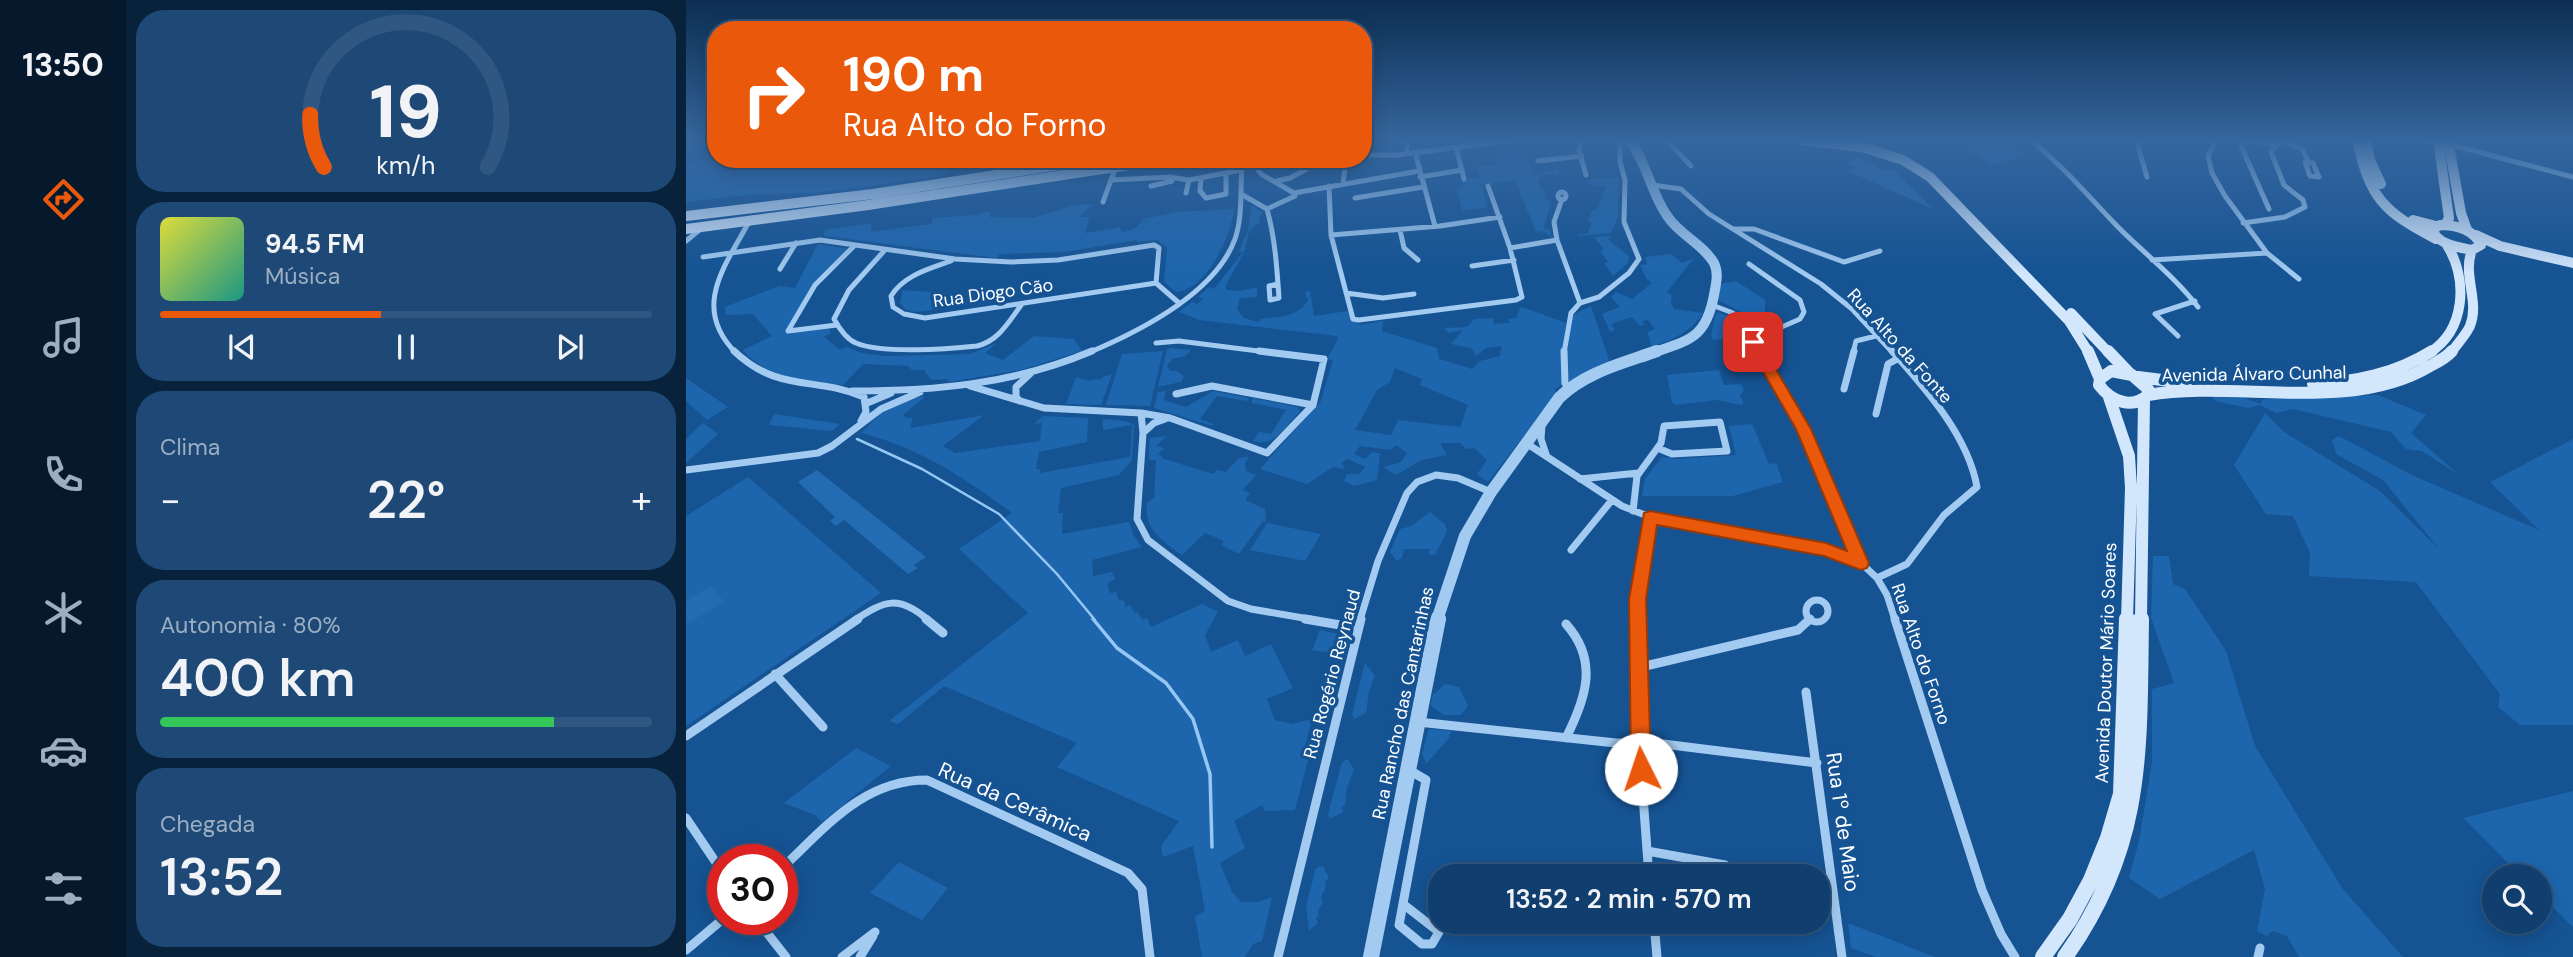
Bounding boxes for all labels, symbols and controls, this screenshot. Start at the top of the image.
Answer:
text: 190 m [843,42,984,106]
text: 13:50 [22,44,104,86]
icon: right [728,49,819,140]
text: 19 [370,65,442,160]
text: Rua Alto do Forno [843,104,1106,146]
text: km/h [376,149,436,182]
icon: directions [39,175,88,224]
text: 94.5 FM [265,227,365,261]
text: Música [265,261,340,291]
street label: Rua Diogo Cão [931,273,1055,313]
street label: Rua Alto da Fonte [1842,283,1958,409]
pin [1723,312,1783,372]
icon: music [39,313,88,362]
icon: arrive [1734,323,1772,361]
icon: previous [223,328,261,366]
icon: pause [387,328,425,366]
icon: next [551,328,589,366]
street label: Avenida Álvaro Cunhal [2161,360,2347,388]
text: Clima [160,432,220,462]
icon: phone [39,450,88,499]
text: 22° [367,466,445,534]
text: − [160,475,181,525]
text: + [631,475,652,525]
street label: Avenida Doutor Mário Soares [2090,542,2122,784]
street label: Rua Alto do Forno [1886,580,1956,728]
street label: Rua Rancho das Cantarinhas [1367,584,1439,822]
street label: Rua Rogério Reynaud [1298,587,1366,761]
icon: climate [39,588,88,637]
text: Autonomia · 80% [160,610,340,640]
text: 400 km [160,644,356,712]
icon: car [39,726,88,775]
position arrow [1604,732,1678,806]
street label: Rua 1º de Maio [1819,750,1867,894]
street label: Rua da Cerâmica [934,756,1096,848]
text: Chegada [160,809,255,839]
text: 13:52 [160,843,283,911]
speed limit sign: 30 [707,844,798,935]
icon: filters [39,864,88,913]
map controls [2482,864,2552,934]
button: search [2482,864,2552,934]
text: 13:52 · 2 min · 570 m [1506,882,1752,916]

